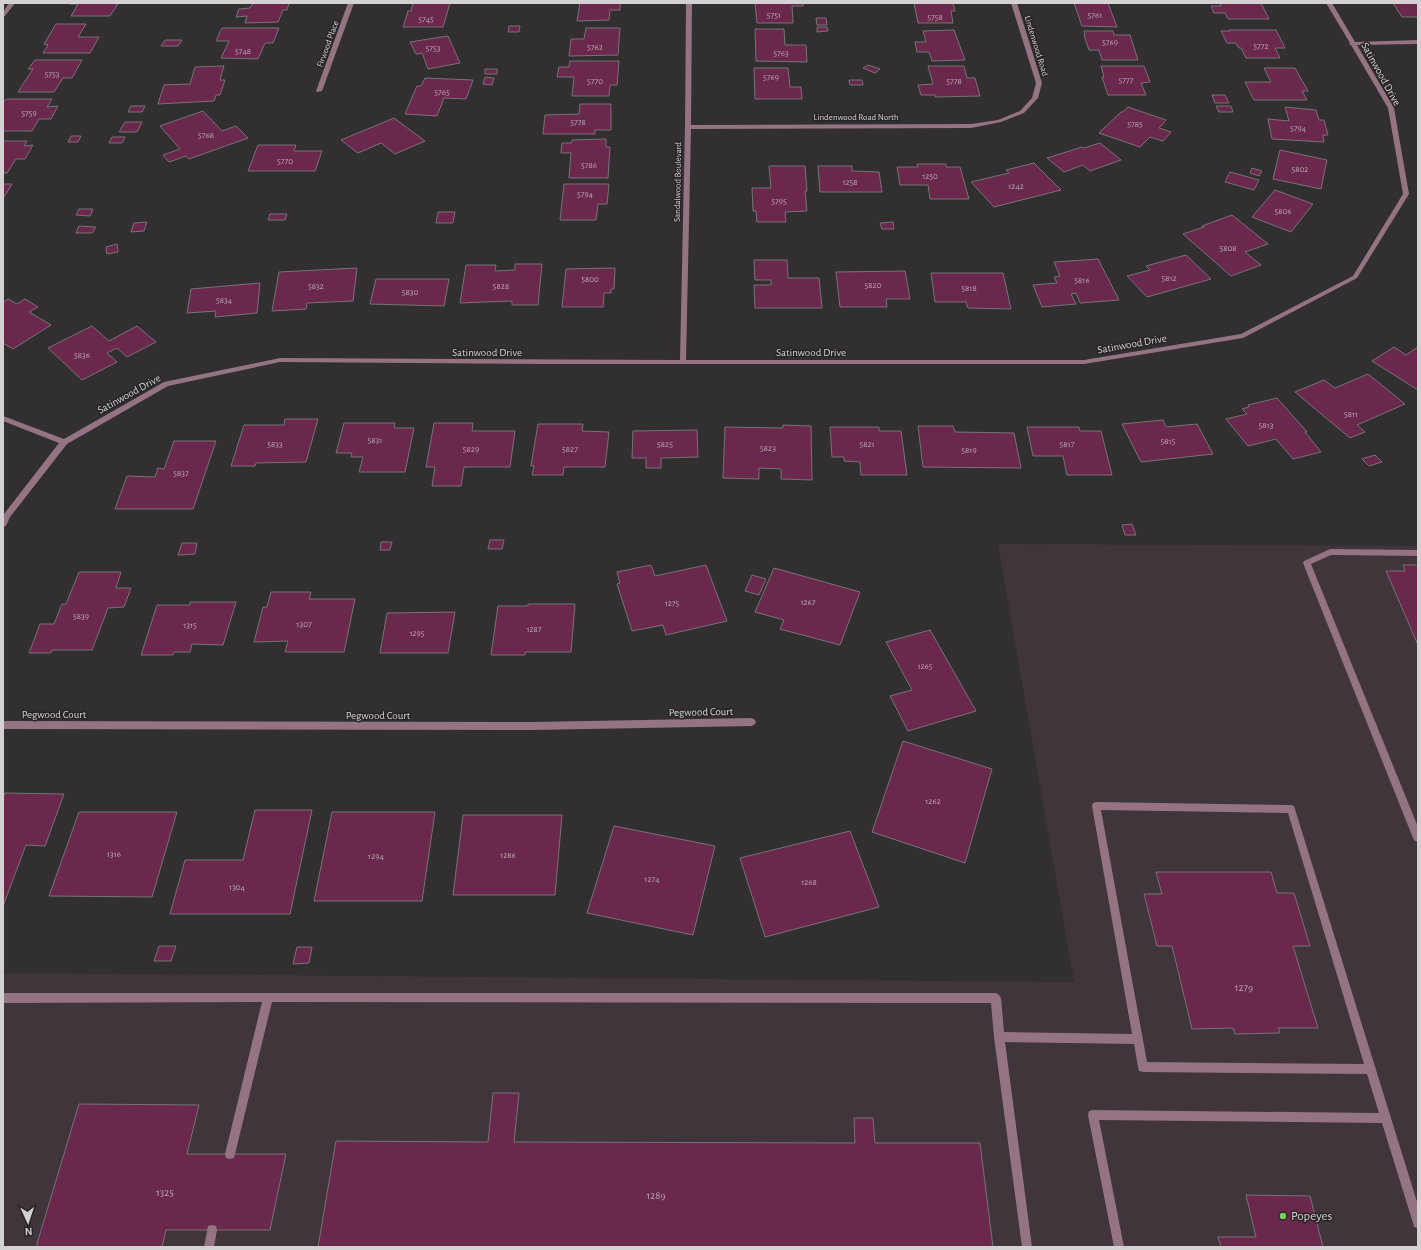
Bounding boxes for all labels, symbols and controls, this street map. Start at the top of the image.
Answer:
house number: 5751 [767,11,781,20]
house number: 5761 [1088,11,1102,20]
house number: 5758 [927,13,943,22]
house number: 5745 [418,15,434,24]
street label: Lindenwood Road [1023,15,1050,78]
street label: Firwood Place [315,20,341,68]
house number: 5769 [1102,38,1118,47]
street label: Satinwood Drive [1359,41,1403,107]
house number: 5772 [1253,42,1269,51]
house number: 5762 [587,43,603,52]
house number: 5753 [426,44,441,53]
house number: 5748 [235,47,251,56]
house number: 5763 [773,49,789,58]
house number: 5753 [45,70,60,79]
house number: 5769 [763,73,779,82]
house number: 5777 [1118,76,1134,85]
house number: 5770 [587,77,603,86]
house number: 5778 [946,77,962,86]
house number: 5765 [434,88,450,97]
house number: 5759 [21,109,37,118]
street label: Lindenwood Road North [814,113,899,122]
house number: 5778 [570,118,586,127]
house number: 5785 [1127,120,1143,129]
house number: 5794 [1290,124,1307,133]
house number: 5768 [198,131,214,140]
street label: Sandalwood Boulevard [673,142,683,222]
house number: 5770 [277,157,293,166]
house number: 5786 [581,161,597,170]
house number: 5802 [1292,165,1308,174]
house number: 1250 [922,172,938,181]
house number: 1258 [842,178,858,187]
house number: 1242 [1008,182,1024,191]
house number: 5794 [577,190,594,199]
house number: 5795 [771,197,787,206]
house number: 5806 [1274,207,1292,216]
house number: 5808 [1219,244,1237,253]
house number: 5812 [1161,274,1177,283]
house number: 5800 [581,275,599,284]
house number: 5816 [1074,276,1090,285]
house number: 5820 [865,281,882,290]
house number: 5832 [308,282,324,291]
house number: 5828 [493,282,509,291]
house number: 5818 [961,284,977,293]
house number: 5830 [402,288,418,297]
house number: 5834 [216,296,233,305]
street label: Satinwood Drive [1096,332,1168,356]
street label: Satinwood Drive [452,347,522,358]
street label: Satinwood Drive [776,347,846,358]
house number: 5836 [74,351,90,360]
street label: Satinwood Drive [96,372,162,416]
house number: 5811 [1344,410,1358,419]
house number: 5813 [1259,421,1274,430]
house number: 5831 [368,436,382,445]
house number: 5815 [1161,437,1176,446]
house number: 5833 [267,440,283,449]
house number: 5825 [657,440,673,449]
house number: 5821 [859,440,875,449]
house number: 5817 [1060,440,1075,449]
house number: 5823 [760,444,776,453]
house number: 5829 [463,445,479,454]
house number: 5827 [562,445,578,454]
house number: 5819 [961,446,977,455]
house number: 5837 [173,469,189,478]
house number: 1267 [800,598,816,607]
house number: 1275 [665,599,680,608]
house number: 5839 [73,612,89,621]
house number: 1307 [296,620,312,629]
house number: 1315 [183,621,197,630]
house number: 1287 [526,625,542,634]
house number: 1295 [409,629,425,638]
house number: 1265 [917,662,933,671]
street label: Pegwood Court [669,706,734,718]
street label: Pegwood Court [22,709,87,720]
street label: Pegwood Court [346,710,411,721]
house number: 1262 [925,797,941,806]
house number: 1316 [107,850,121,859]
house number: 1286 [500,851,516,860]
house number: 1294 [368,852,385,861]
house number: 1274 [644,875,660,884]
house number: 1268 [801,878,817,887]
house number: 1304 [229,883,246,892]
house number: 1279 [1235,982,1253,993]
house number: 1325 [156,1187,174,1198]
house number: 1289 [646,1190,666,1201]
north arrow [8,1202,48,1242]
place label: Popeyes [1291,1210,1333,1223]
marker: Popeyes [1278,1211,1288,1221]
text: N [24,1226,33,1237]

